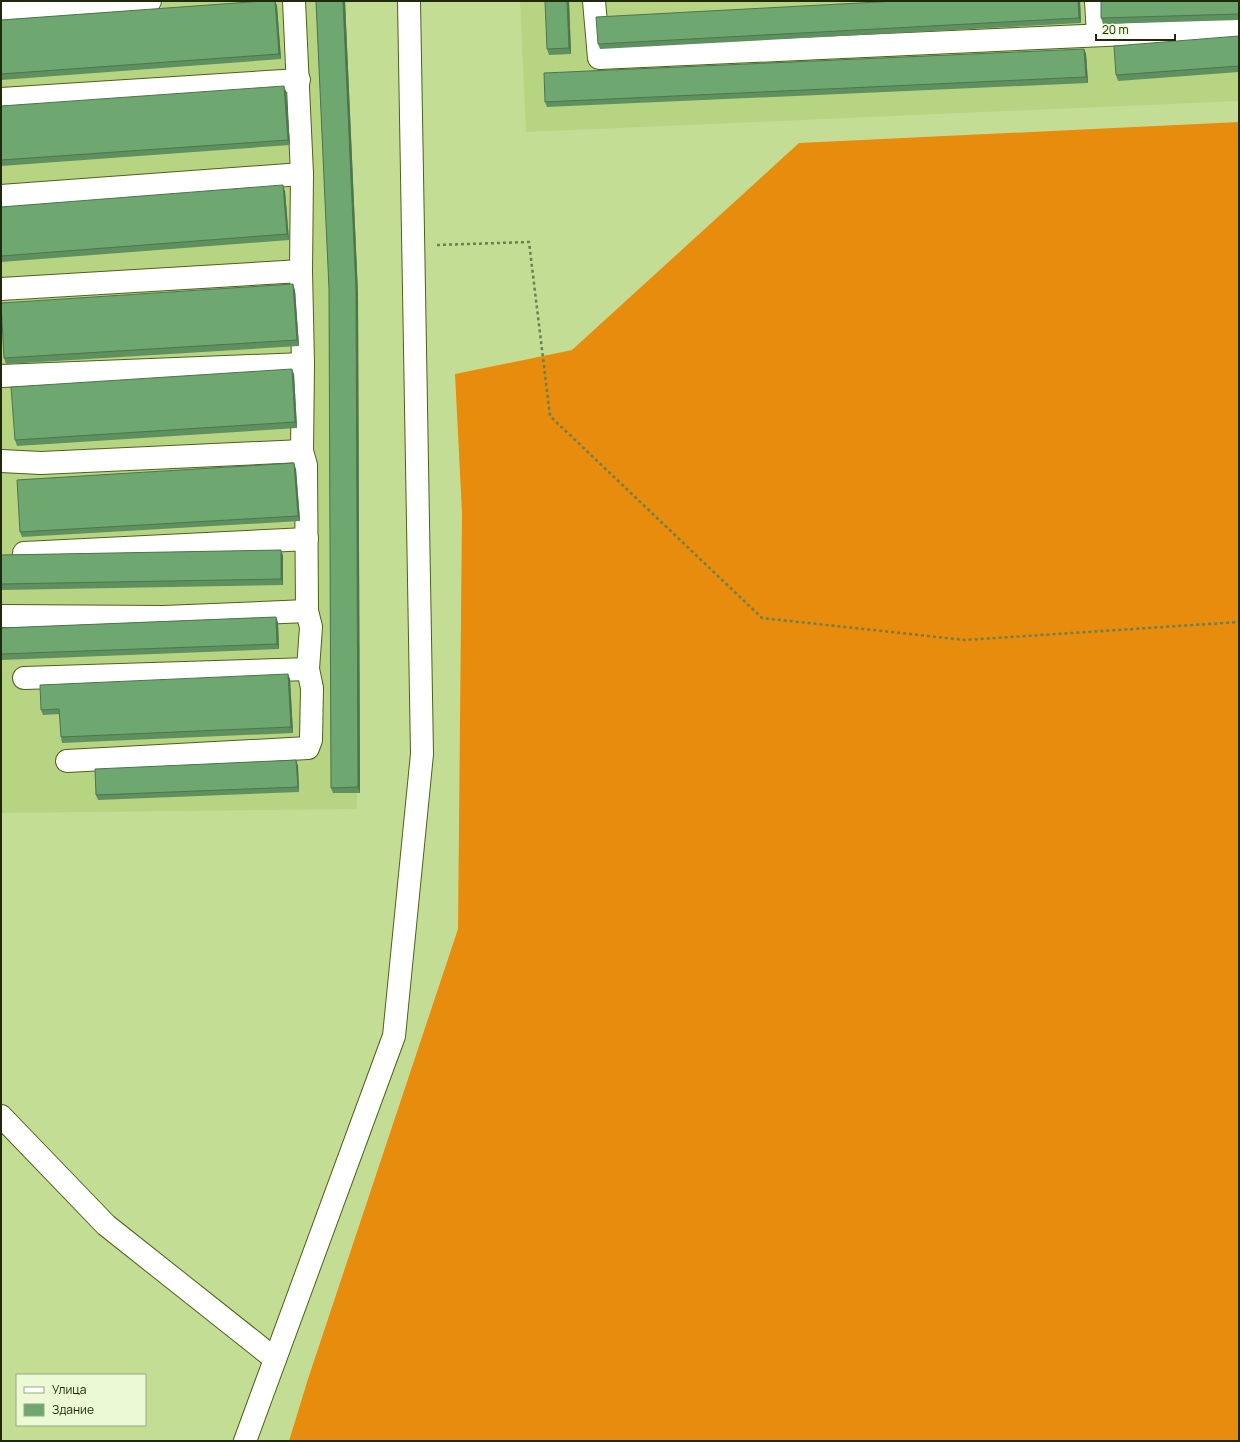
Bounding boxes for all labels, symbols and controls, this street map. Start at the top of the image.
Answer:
scale bar [1096,16,1175,42]
text: 20 m [1102,21,1129,38]
legend [16,1374,146,1426]
text: Улица [52,1381,86,1398]
text: Здание [52,1401,94,1418]

